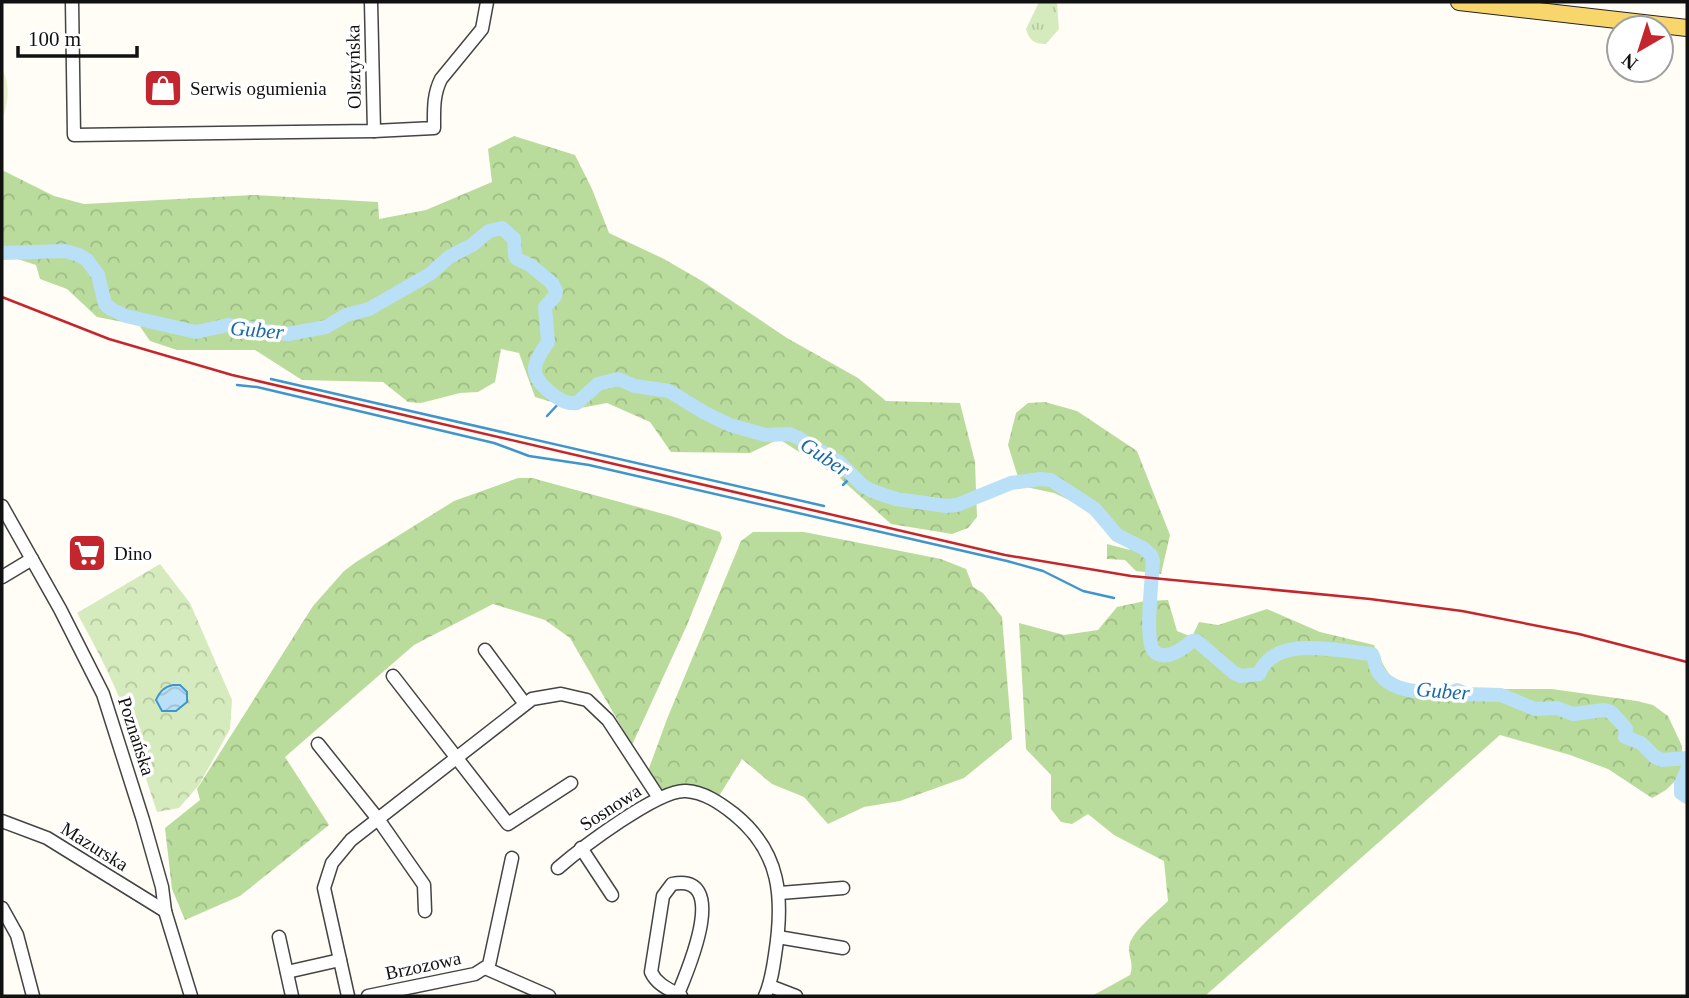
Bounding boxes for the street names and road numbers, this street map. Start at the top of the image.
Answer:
street label: Olsztyńska [342,24,365,109]
street label: Poznańska [114,694,159,779]
street label: Sosnowa [576,780,645,835]
street label: Mazurska [57,818,133,875]
street label: Brzozowa [383,947,464,984]

